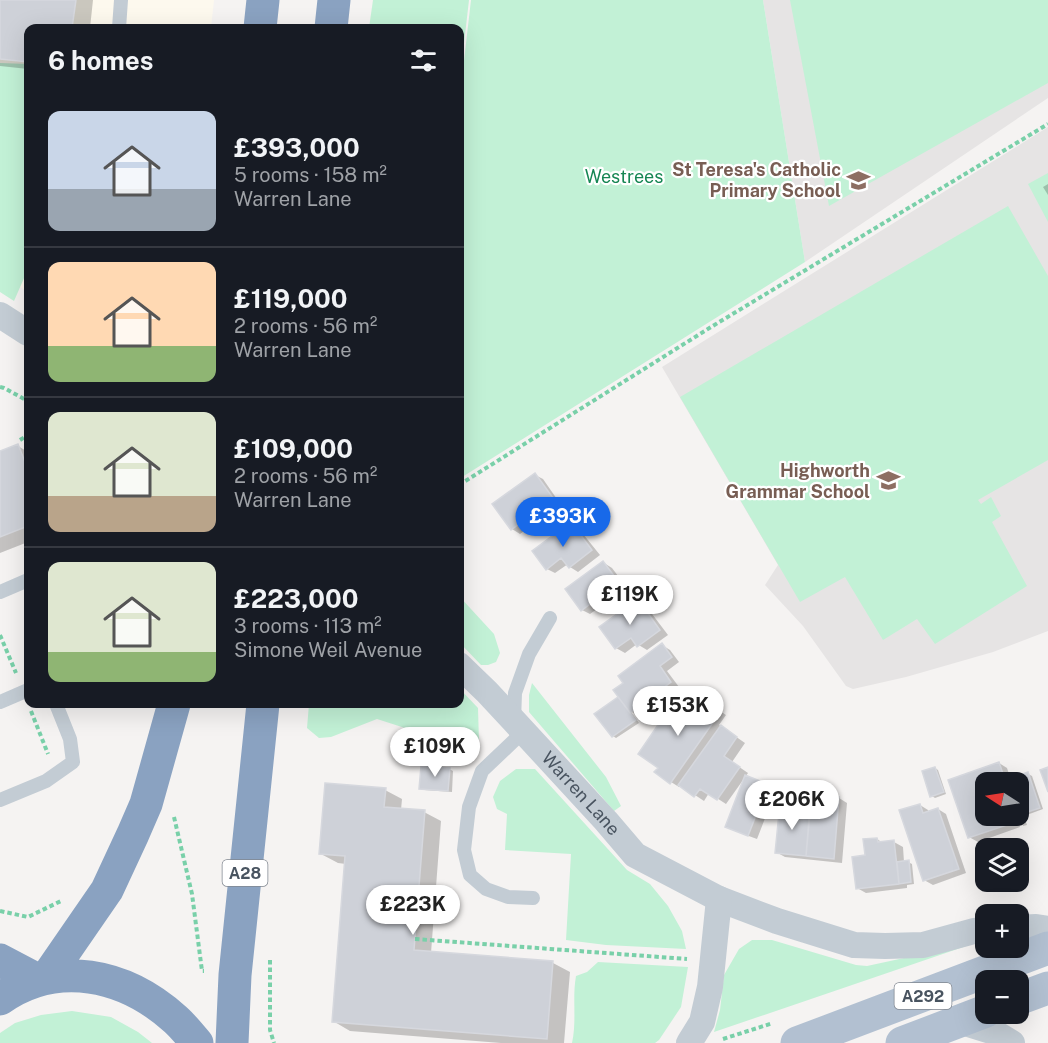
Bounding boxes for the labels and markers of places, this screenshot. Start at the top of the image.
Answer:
place label: St Teresa's Catholic Primary School [672,159,841,201]
school or university icon: St Teresa's Catholic Primary School [846,167,872,193]
place label: Highworth Grammar School [726,460,870,502]
school or university icon: Highworth Grammar School [875,468,901,494]
pin: £393K [521,497,605,548]
pin: £119K [588,575,672,626]
pin: £153K [636,686,720,737]
pin: £109K [393,727,477,778]
pin: £206K [750,780,834,831]
pin: £223K [371,885,455,936]

